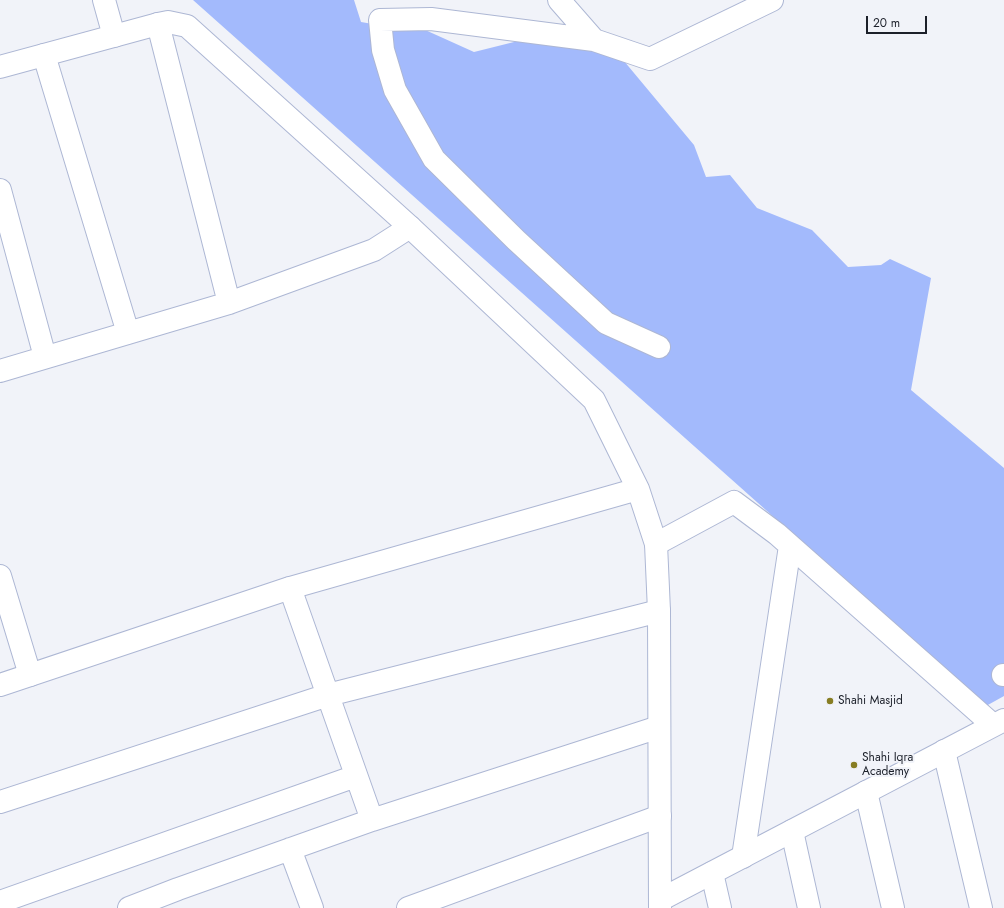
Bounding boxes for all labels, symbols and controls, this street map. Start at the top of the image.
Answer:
scale bar [868,8,929,34]
text: 20 m [873,14,900,32]
place label: Shahi Masjid [838,694,903,708]
marker: Shahi Masjid [825,696,835,706]
place label: Shahi Iqra Academy [862,751,913,779]
marker: Shahi Iqra Academy [849,760,859,770]

